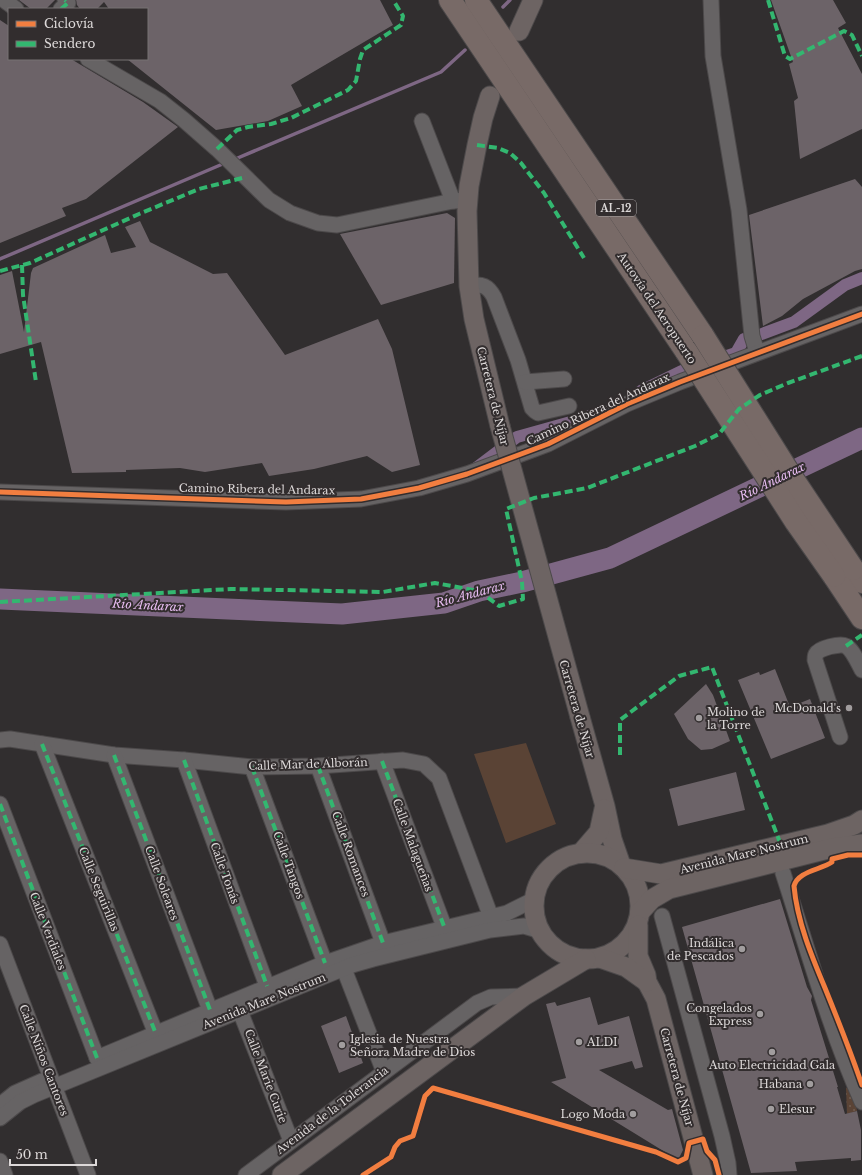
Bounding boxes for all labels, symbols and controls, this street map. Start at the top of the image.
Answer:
legend [8,8,148,60]
text: Ciclovía [44,16,94,31]
text: Sendero [44,36,95,51]
road number: AL-12 [596,200,636,216]
street label: Autovía del Aeropuerto [614,249,699,366]
street label: Carretera de Níjar [474,345,512,448]
street label: Camino Ribera del Andarax [524,369,672,448]
water label: Río Andarax [736,459,807,504]
street label: Camino Ribera del Andarax [179,481,336,497]
water label: Río Andarax [433,577,507,611]
water label: Río Andarax [111,596,184,614]
street label: Carretera de Níjar [556,658,598,760]
place label: McDonald's [775,701,841,715]
marker: McDonald's [844,703,854,713]
place label: Molino de la Torre [707,705,765,732]
marker: Molino de la Torre [694,713,704,723]
street label: Calle Mar de Alborán [248,755,368,773]
street label: Calle Malagueñas [390,796,436,894]
street label: Calle Romances [329,809,373,899]
street label: Calle Tangos [270,829,308,901]
street label: Avenida Mare Nostrum [678,831,810,877]
street label: Calle Tonás [207,840,243,906]
street label: Calle Soleares [142,844,182,922]
street label: Calle Seguirillas [76,845,122,933]
street label: Calle Verdiales [27,890,69,972]
place label: Indálica de Pescados [667,936,735,963]
marker: Indálica de Pescados [737,944,747,954]
street label: Avenida Mare Nostrum [199,970,328,1033]
place label: Congelados Express [686,1001,752,1028]
street label: Calle Niños Cantores [16,1002,72,1118]
marker: Congelados Express [755,1009,765,1019]
street label: Carretera de Níjar [657,1026,697,1129]
street label: Calle Marie Curie [242,1027,290,1125]
place label: Iglesia de Nuestra Señora Madre de Dios [350,1032,475,1059]
place label: ALDI [586,1035,618,1049]
marker: ALDI [574,1037,584,1047]
marker: Iglesia de Nuestra Señora Madre de Dios [337,1040,347,1050]
marker: Auto Electricidad Gala [767,1047,777,1057]
place label: Auto Electricidad Gala [708,1058,836,1072]
street label: Avenida de la Tolerancia [272,1063,392,1157]
place label: Habana [759,1077,803,1091]
marker: Habana [805,1079,815,1089]
place label: Elesur [779,1102,815,1116]
marker: Elesur [766,1104,776,1114]
place label: Logo Moda [561,1107,626,1121]
marker: Logo Moda [628,1109,638,1119]
scale bar [10,1141,96,1167]
text: 50 m [16,1147,48,1162]

